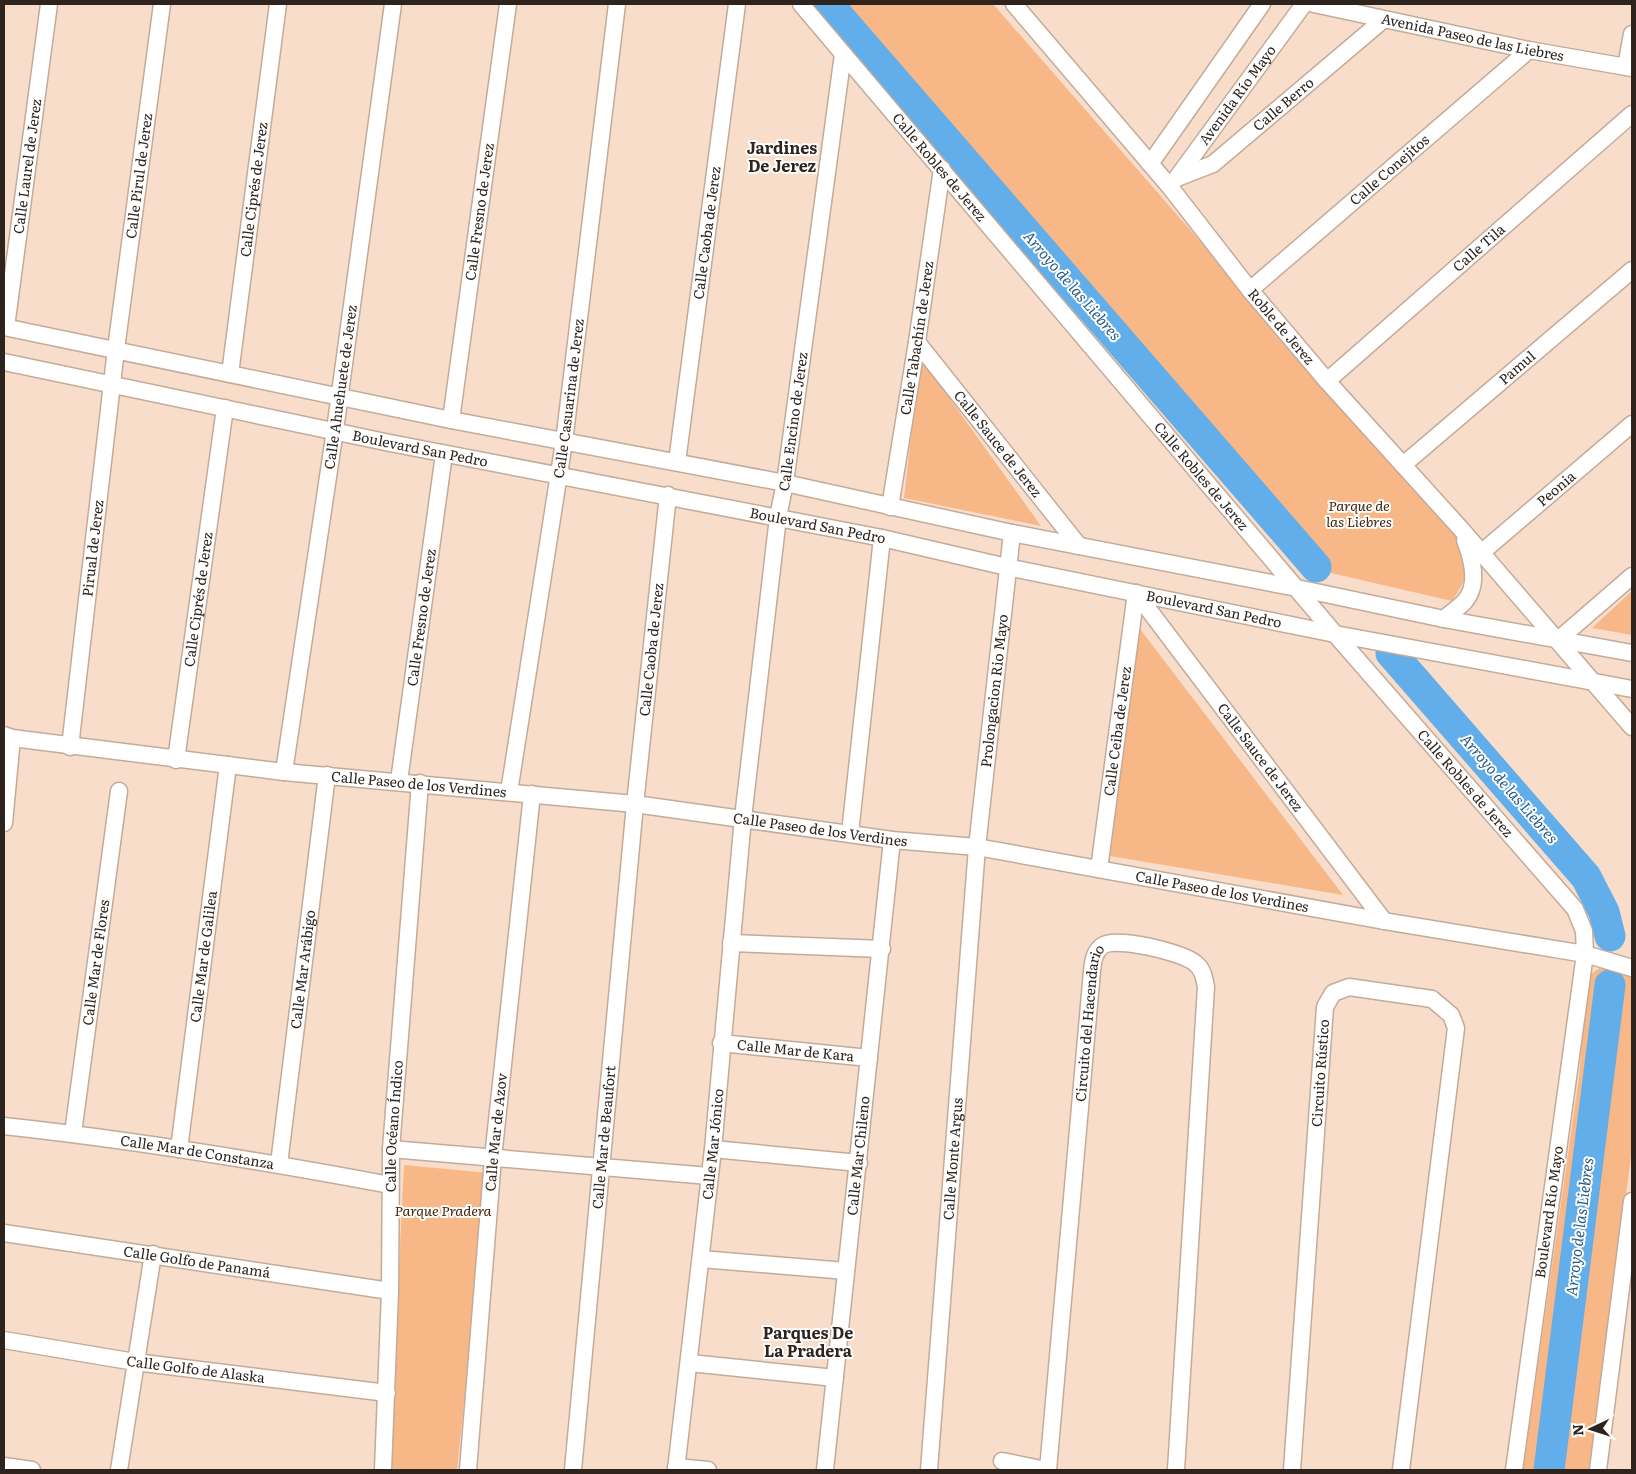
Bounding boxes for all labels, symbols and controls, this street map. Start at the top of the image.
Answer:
street label: Avenida Paseo de las Liebres [1380,8,1565,65]
street label: Avenida Río Mayo [1193,40,1280,149]
street label: Calle Berro [1248,72,1318,135]
street label: Calle Laurel de Jerez [7,97,45,235]
street label: Calle Robles de Jerez [888,108,992,225]
street label: Calle Pirul de Jerez [120,112,156,240]
street label: Calle Ciprés de Jerez [234,121,272,258]
street label: Calle Conejitos [1345,129,1433,209]
district label: Jardines De Jerez [747,135,817,177]
street label: Calle Fresno de Jerez [459,142,498,282]
street label: Calle Caoba de Jerez [687,165,725,300]
street label: Calle Tila [1448,218,1509,276]
water label: Arroyo de las Liebres [1019,225,1128,345]
street label: Calle Tabachín de Jerez [894,260,938,416]
street label: Roble de Jerez [1244,284,1320,369]
street label: Calle Ahuehuete de Jerez [318,303,361,471]
street label: Calle Casuarina de Jerez [547,317,588,480]
street label: Pamul [1494,345,1540,388]
street label: Calle Encino de Jerez [773,351,812,493]
street label: Calle Sauce de Jerez [950,386,1047,501]
street label: Calle Robles de Jerez [1150,417,1254,534]
street label: Boulevard San Pedro [351,424,490,471]
street label: Peonia [1532,465,1580,510]
park label: Parque de las Liebres [1326,495,1392,531]
street label: Pirual de Jerez [76,499,107,598]
street label: Boulevard San Pedro [748,502,887,547]
street label: Calle Ciprés de Jerez [178,531,217,668]
street label: Calle Fresno de Jerez [401,547,440,687]
street label: Calle Caoba de Jerez [633,582,668,717]
street label: Boulevard San Pedro [1145,585,1284,632]
street label: Prolongacion Rio Mayo [975,613,1012,768]
street label: Calle Ceiba de Jerez [1098,665,1135,797]
street label: Calle Sauce de Jerez [1213,698,1309,815]
street label: Calle Robles de Jerez [1414,725,1519,841]
water label: Arroyo de las Liebres [1456,728,1565,848]
street label: Calle Paseo de los Verdines [330,765,507,801]
street label: Calle Paseo de los Verdines [732,807,908,850]
street label: Calle Paseo de los Verdines [1134,865,1310,916]
street label: Calle Mar de Galilea [184,889,221,1023]
street label: Calle Mar de Flores [77,898,113,1026]
street label: Calle Mar Arábigo [285,909,319,1030]
street label: Circuito del Hacendario [1070,939,1108,1103]
street label: Circuito Rústico [1305,1018,1333,1127]
street label: Calle Mar de Kara [736,1034,856,1065]
street label: Calle Océano Índico [380,1059,407,1192]
street label: Calle Mar de Beaufort [586,1064,620,1210]
street label: Calle Mar de Azov [479,1071,511,1192]
street label: Calle Mar Jónico [696,1088,727,1201]
street label: Calle Mar Chileno [841,1095,874,1216]
street label: Calle Monte Argus [937,1097,967,1221]
street label: Calle Mar de Constanza [119,1130,276,1173]
street label: Boulevard Río Mayo [1529,1144,1567,1279]
water label: Arroyo de las Liebres [1559,1156,1598,1297]
park label: Parque Pradera [394,1200,492,1220]
street label: Calle Golfo de Panamá [122,1240,272,1282]
district label: Parques De La Pradera [763,1320,853,1362]
street label: Calle Golfo de Alaska [125,1350,267,1387]
north arrow [1566,1404,1616,1454]
text: N [1567,1423,1587,1437]

